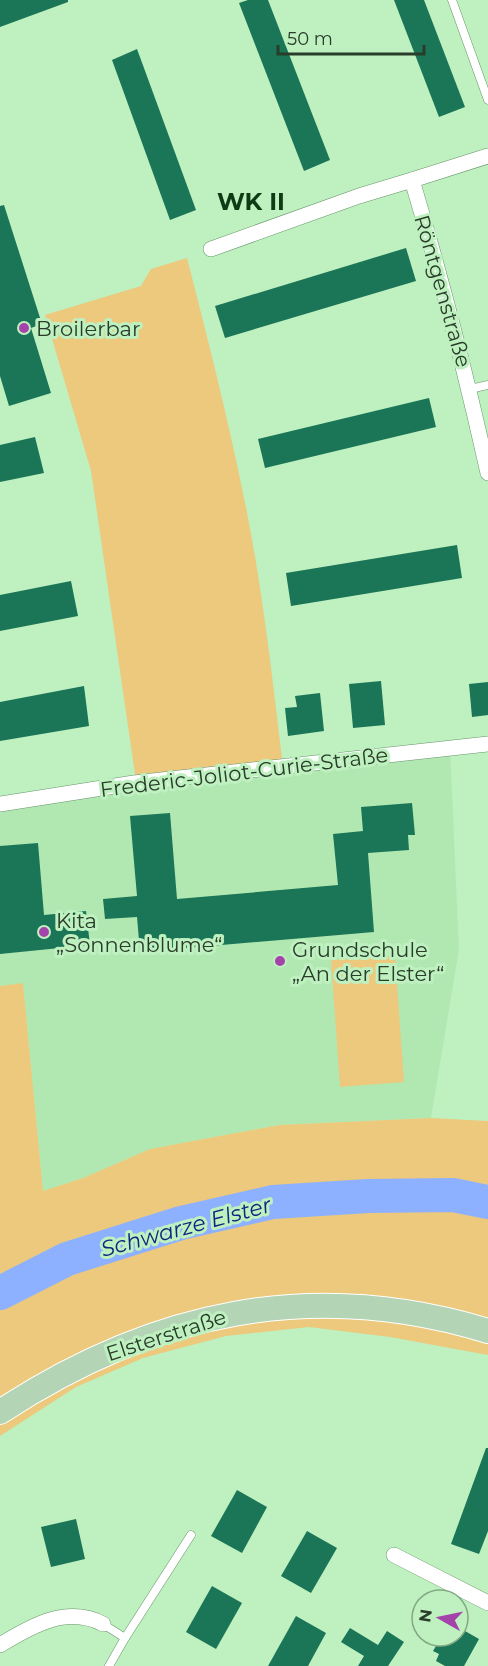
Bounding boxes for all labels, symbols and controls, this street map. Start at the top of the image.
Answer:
scale bar [278,18,424,56]
text: 50 m [287,28,333,50]
district label: WK II [217,187,285,216]
street label: Röntgenstraße [409,212,477,370]
place label: Broilerbar [36,316,140,341]
marker: Broilerbar [17,321,31,335]
street label: Frederic-Joliot-Curie-Straße [99,742,389,802]
place label: Kita „Sonnenblume“ [56,908,222,957]
marker: Kita „Sonnenblume“ [37,925,51,939]
place label: Grundschule „An der Elster“ [292,937,444,986]
marker: Grundschule „An der Elster“ [273,954,287,968]
water label: Schwarze Elster [98,1191,275,1263]
street label: Elsterstraße [103,1304,229,1366]
north arrow [410,1588,470,1648]
text: N [415,1608,436,1624]

